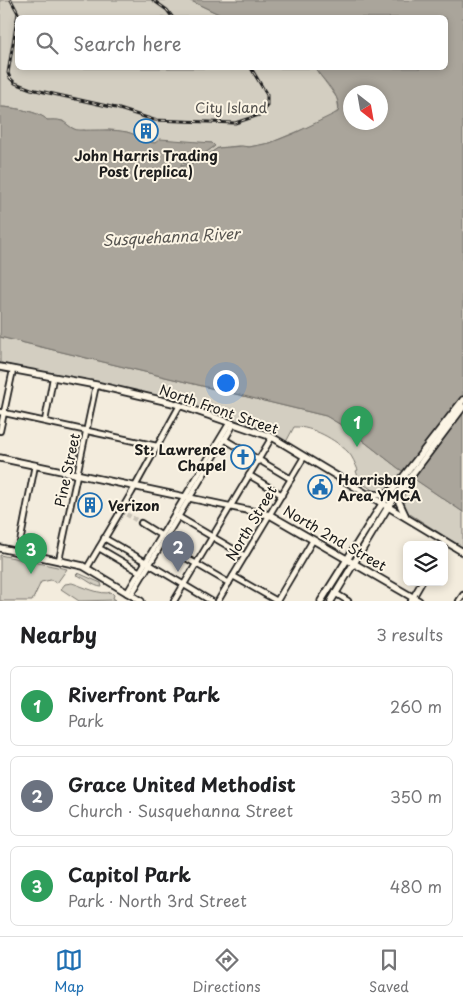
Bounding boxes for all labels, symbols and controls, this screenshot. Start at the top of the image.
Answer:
search box [15,15,448,70]
icon: search [33,29,61,57]
text: Search here [73,29,182,57]
north arrow [343,85,388,130]
park label: City Island [195,97,267,118]
building icon: John Harris Trading Post (replica) [133,118,159,144]
place label: John Harris Trading Post (replica) [74,145,218,182]
water label: Susquehanna River [102,221,242,251]
your location [213,370,239,396]
street label: North Front Street [157,379,282,439]
pin: 1 [341,406,373,447]
street label: Pine Street [49,431,85,509]
place label: St. Lawrence Chapel [135,439,226,476]
church icon: St. Lawrence Chapel [230,444,256,470]
place label: Harrisburg Area YMCA [338,469,421,506]
public building icon: Harrisburg Area YMCA [307,474,333,500]
street label: North Street [220,481,282,565]
building icon: Verizon [77,492,103,518]
place label: Verizon [108,495,160,516]
street label: North 2nd Street [280,500,391,576]
pin: 2 [162,531,194,572]
pin: 3 [15,533,47,574]
map controls [403,541,448,586]
button: layers [403,541,448,586]
text: Nearby [20,618,97,650]
text: 3 results [376,622,443,646]
text: Riverfront Park [68,680,220,708]
text: 1 [33,694,41,718]
text: 260 m [390,694,442,718]
text: Park [68,708,104,732]
text: Grace United Methodist [68,770,296,798]
text: 2 [31,784,43,808]
text: 350 m [390,784,442,808]
text: Church · Susquehanna Street [68,798,293,822]
text: Capitol Park [68,860,191,888]
text: 3 [32,874,42,898]
text: 480 m [390,874,442,898]
text: Park · North 3rd Street [68,888,247,912]
tab: Map [54,946,84,997]
tab: Directions [193,946,261,997]
tab: Saved [369,946,409,997]

